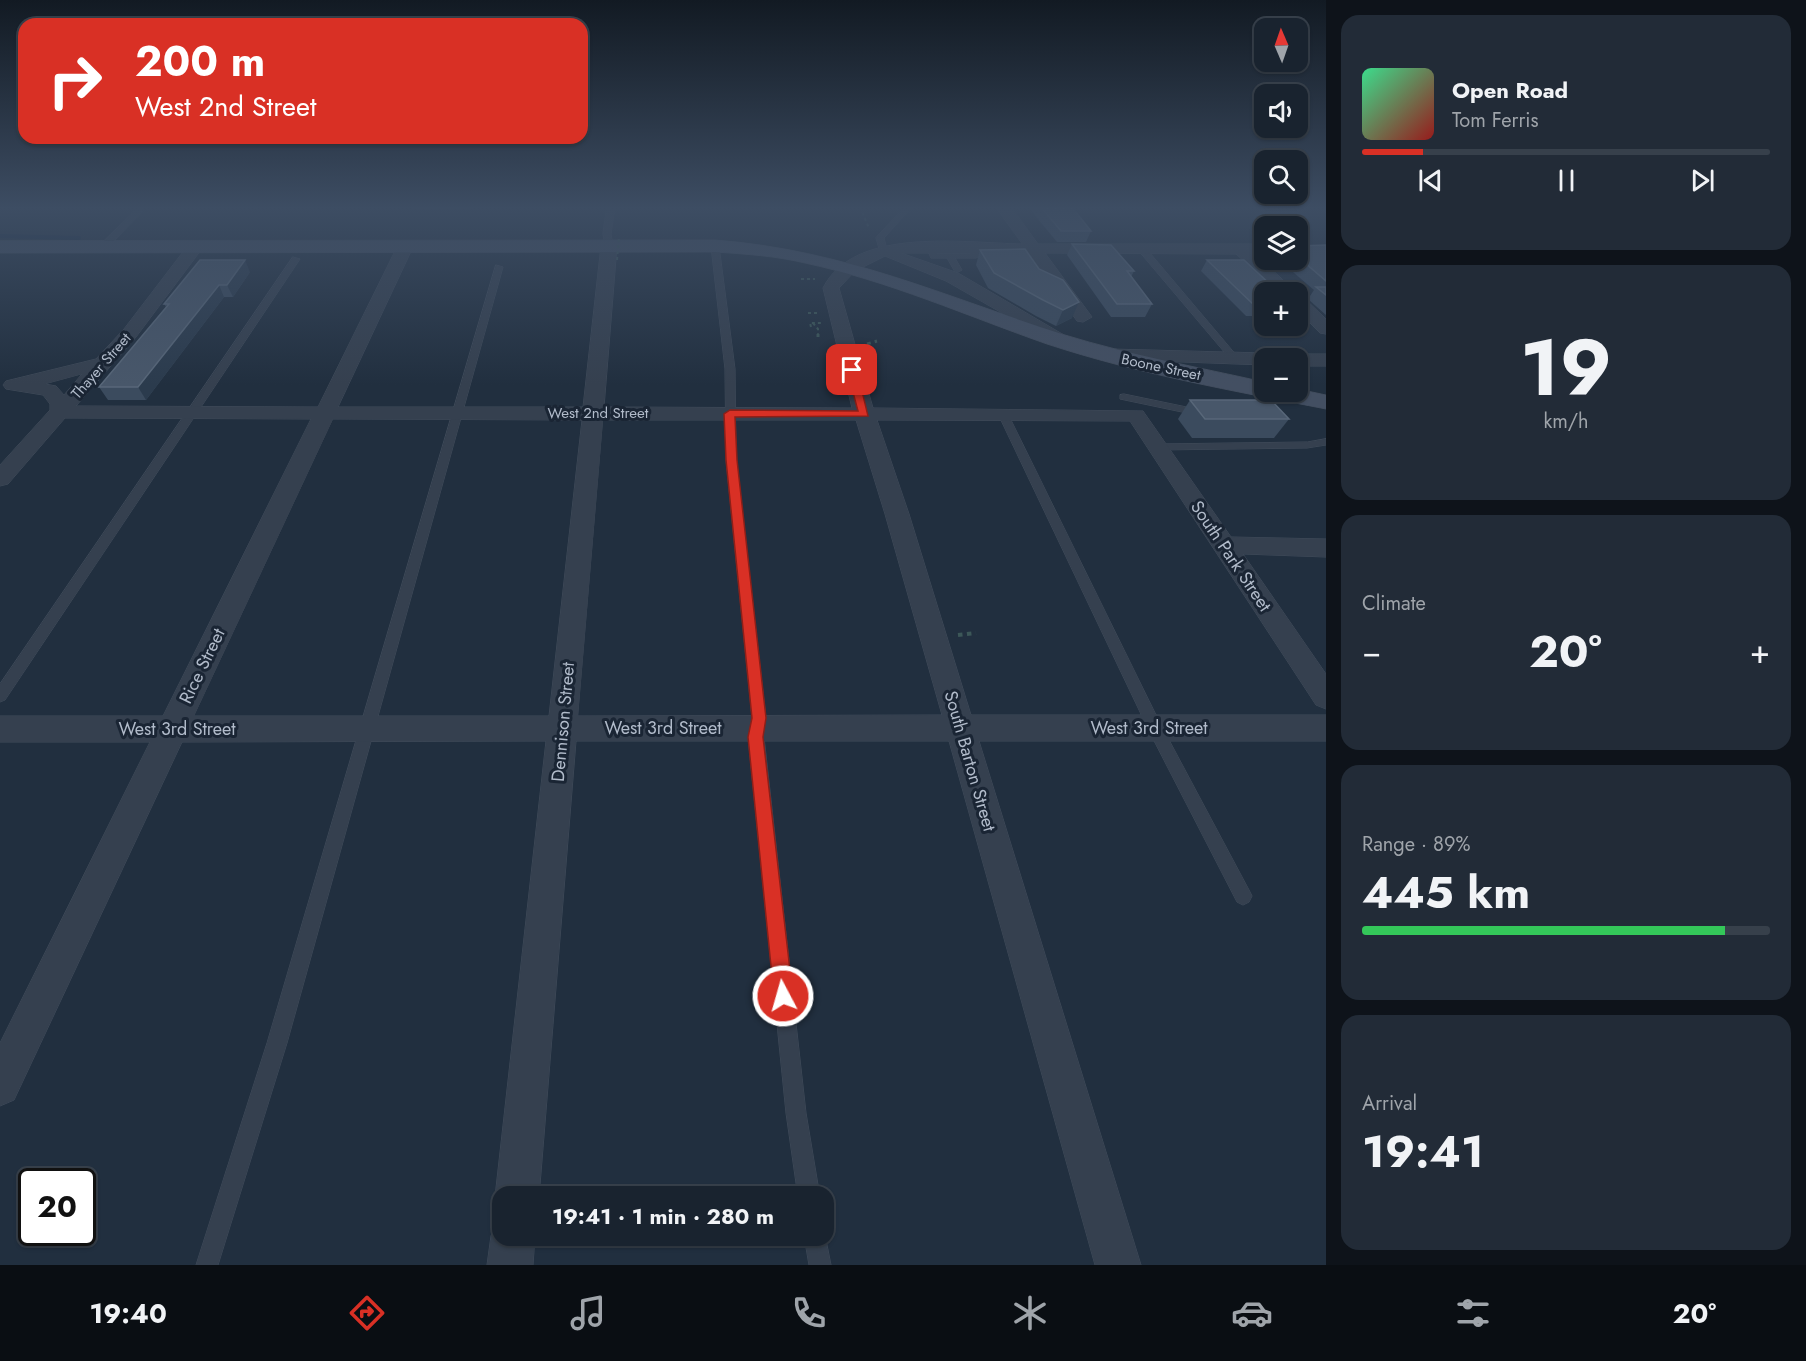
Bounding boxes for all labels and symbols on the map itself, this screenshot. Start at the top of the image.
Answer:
north arrow [1254,18,1308,72]
street label: Thayer Street [66,328,136,404]
pin [826,344,877,395]
street label: Boone Street [1119,348,1203,386]
street label: West 2nd Street [548,402,649,424]
street label: South Park Street [1184,495,1278,617]
street label: Rice Street [173,623,232,708]
street label: Dennison Street [545,660,581,783]
street label: South Barton Street [938,688,1003,835]
street label: West 3rd Street [604,715,722,741]
street label: West 3rd Street [1090,715,1208,741]
street label: West 3rd Street [118,716,236,742]
position arrow [751,964,815,1028]
speed limit sign: 20 [18,1168,96,1246]

